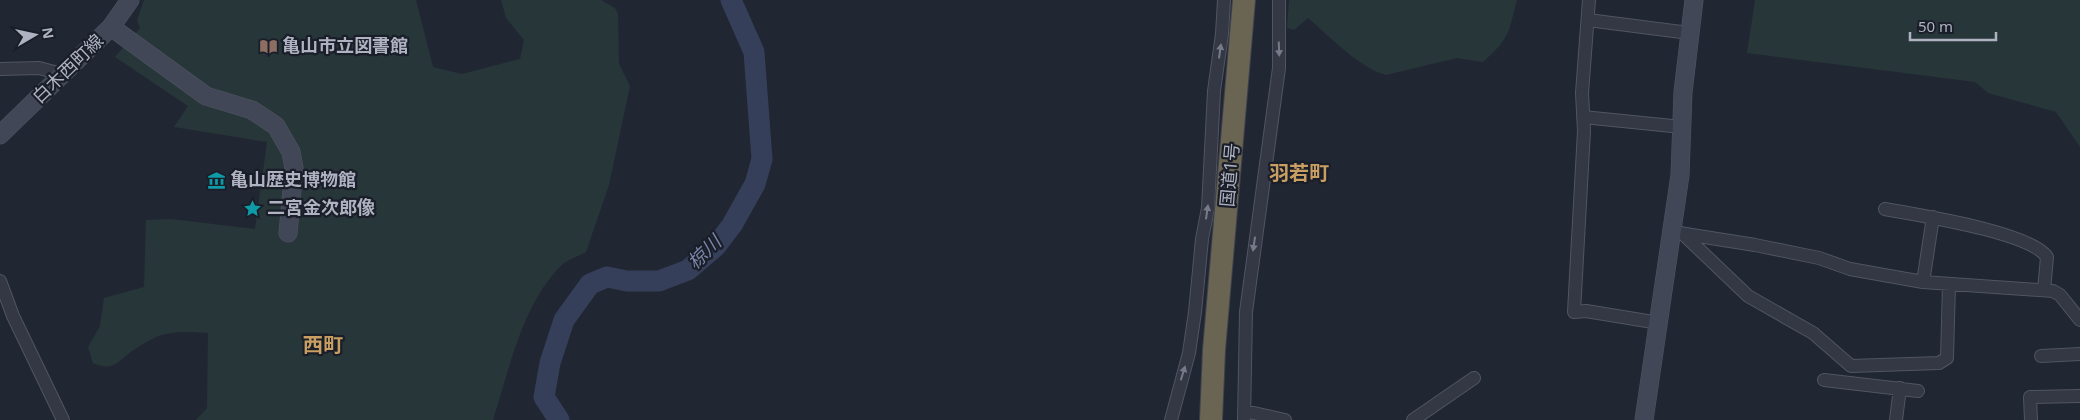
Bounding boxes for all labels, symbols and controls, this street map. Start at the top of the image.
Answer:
north arrow [10,10,60,60]
scale bar [1910,10,1996,42]
text: 50 m [1918,16,1953,36]
text: N [38,26,59,40]
street label: 白木西町線 [27,28,108,108]
place label: 亀山市立図書館 [282,33,408,57]
library icon: 亀山市立図書館 [258,36,278,56]
one-way arrow [1275,41,1283,57]
one-way arrow [1216,42,1224,58]
street label: 国道1号 [1214,142,1244,208]
district label: 羽若町 [1269,159,1329,186]
place label: 亀山歴史博物館 [230,167,356,191]
museum icon: 亀山歴史博物館 [206,170,226,190]
place label: 二宮金次郎像 [267,195,375,219]
place icon: 二宮金次郎像 [243,198,263,218]
one-way arrow [1203,204,1211,220]
water label: 椋川 [681,228,728,275]
one-way arrow [1250,237,1258,253]
district label: 西町 [303,331,343,358]
one-way arrow [1180,365,1188,380]

